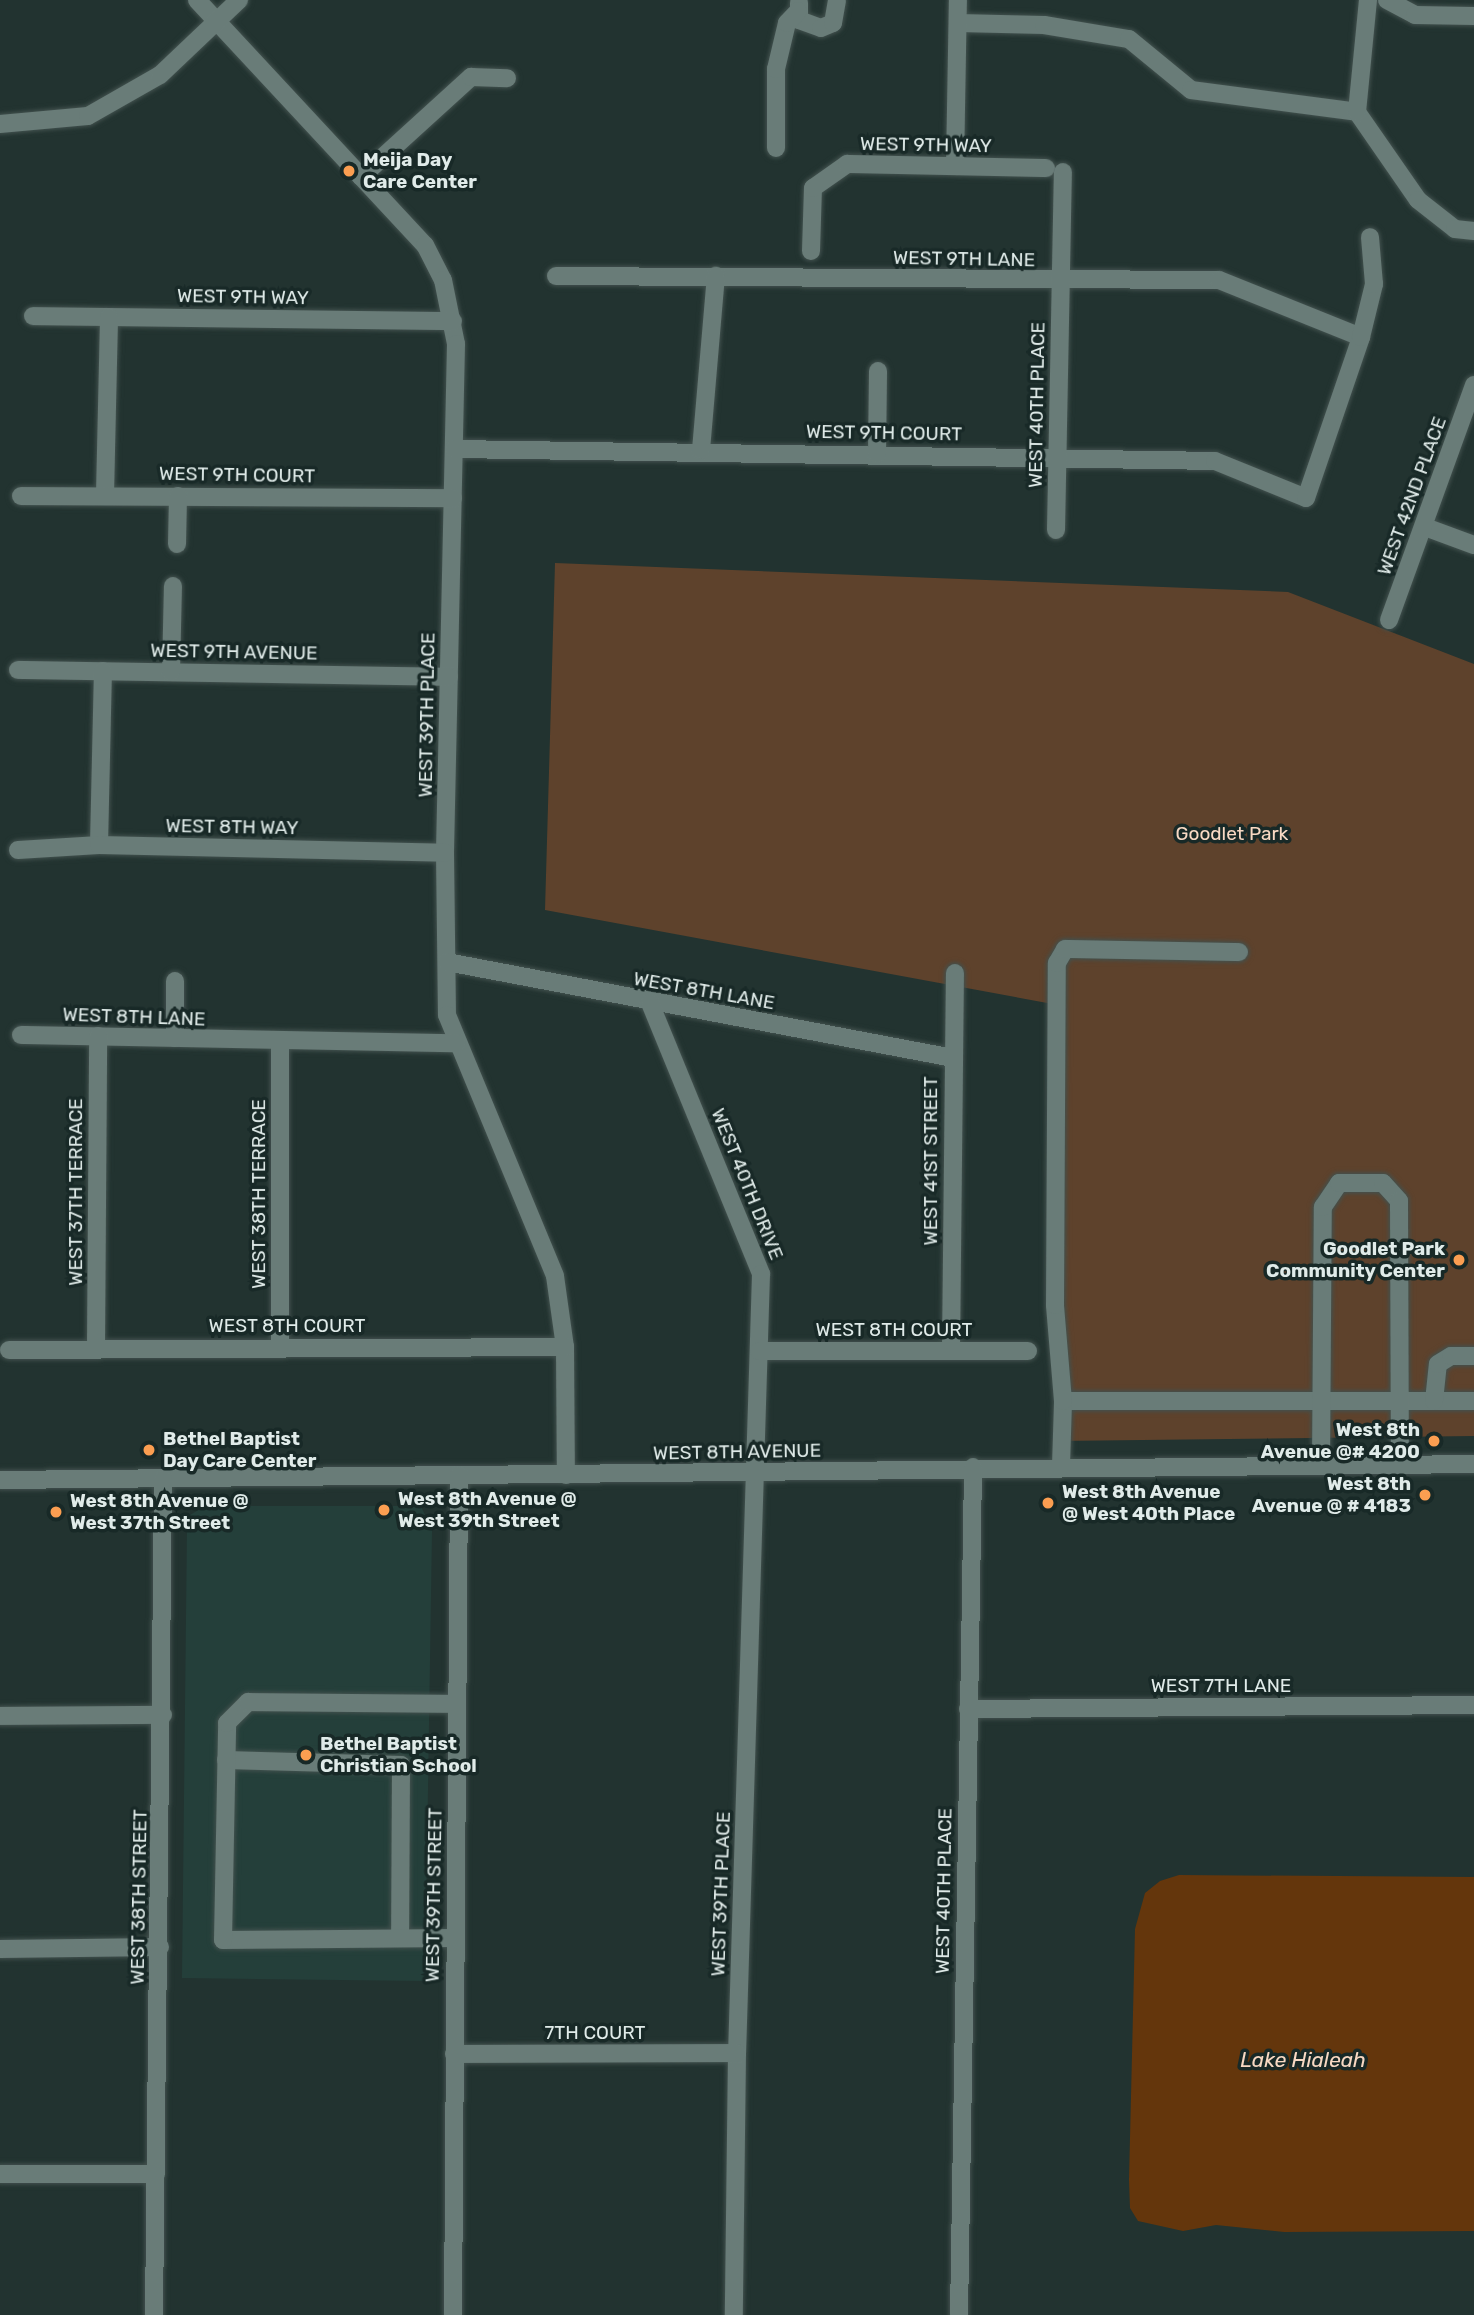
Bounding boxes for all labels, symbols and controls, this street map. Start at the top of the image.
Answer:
street label: WEST 9TH WAY [859,132,993,158]
place label: Meija Day Care Center [363,149,477,193]
marker: Meija Day Care Center [341,163,357,179]
street label: WEST 9TH LANE [892,246,1036,272]
street label: WEST 9TH WAY [176,284,310,310]
street label: WEST 40TH PLACE [1024,322,1050,488]
street label: WEST 42ND PLACE [1373,413,1451,579]
street label: WEST 9TH COURT [805,420,963,446]
street label: WEST 9TH COURT [158,462,316,488]
street label: WEST 39TH PLACE [414,632,440,798]
street label: WEST 9TH AVENUE [150,639,318,665]
street label: WEST 8TH WAY [165,814,299,840]
park label: Goodlet Park [1176,823,1288,845]
street label: WEST 8TH LANE [631,967,777,1015]
street label: WEST 8TH LANE [62,1003,206,1031]
street label: WEST 41ST STREET [920,1076,942,1246]
street label: WEST 37TH TERRACE [65,1098,87,1286]
street label: WEST 38TH TERRACE [248,1099,270,1289]
street label: WEST 40TH DRIVE [706,1105,788,1263]
place label: Goodlet Park Community Center [1266,1238,1445,1282]
marker: Goodlet Park Community Center [1451,1252,1467,1268]
street label: WEST 8TH COURT [208,1315,366,1337]
street label: WEST 8TH COURT [815,1319,973,1341]
place label: West 8th Avenue @# 4200 [1261,1419,1420,1463]
place label: Bethel Baptist Day Care Center [163,1428,317,1472]
marker: West 8th Avenue @# 4200 [1426,1433,1442,1449]
street label: WEST 8TH AVENUE [652,1439,822,1465]
marker: Bethel Baptist Day Care Center [141,1442,157,1458]
place label: West 8th Avenue @ # 4183 [1252,1473,1411,1517]
place label: West 8th Avenue @ West 40th Place [1062,1481,1235,1525]
marker: West 8th Avenue @ # 4183 [1417,1487,1433,1503]
place label: West 8th Avenue @ West 39th Street [398,1488,577,1532]
place label: West 8th Avenue @ West 37th Street [70,1490,249,1534]
marker: West 8th Avenue @ West 40th Place [1040,1495,1056,1511]
marker: West 8th Avenue @ West 39th Street [376,1502,392,1518]
marker: West 8th Avenue @ West 37th Street [48,1504,64,1520]
street label: WEST 7TH LANE [1150,1675,1292,1697]
place label: Bethel Baptist Christian School [320,1733,477,1777]
marker: Bethel Baptist Christian School [298,1747,314,1763]
street label: WEST 39TH STREET [421,1807,447,1983]
street label: WEST 40TH PLACE [931,1808,957,1974]
street label: WEST 38TH STREET [126,1809,152,1985]
street label: WEST 39TH PLACE [707,1811,735,1977]
street label: 7TH COURT [544,2022,646,2044]
water label: Lake Hialeah [1240,2047,1366,2073]

